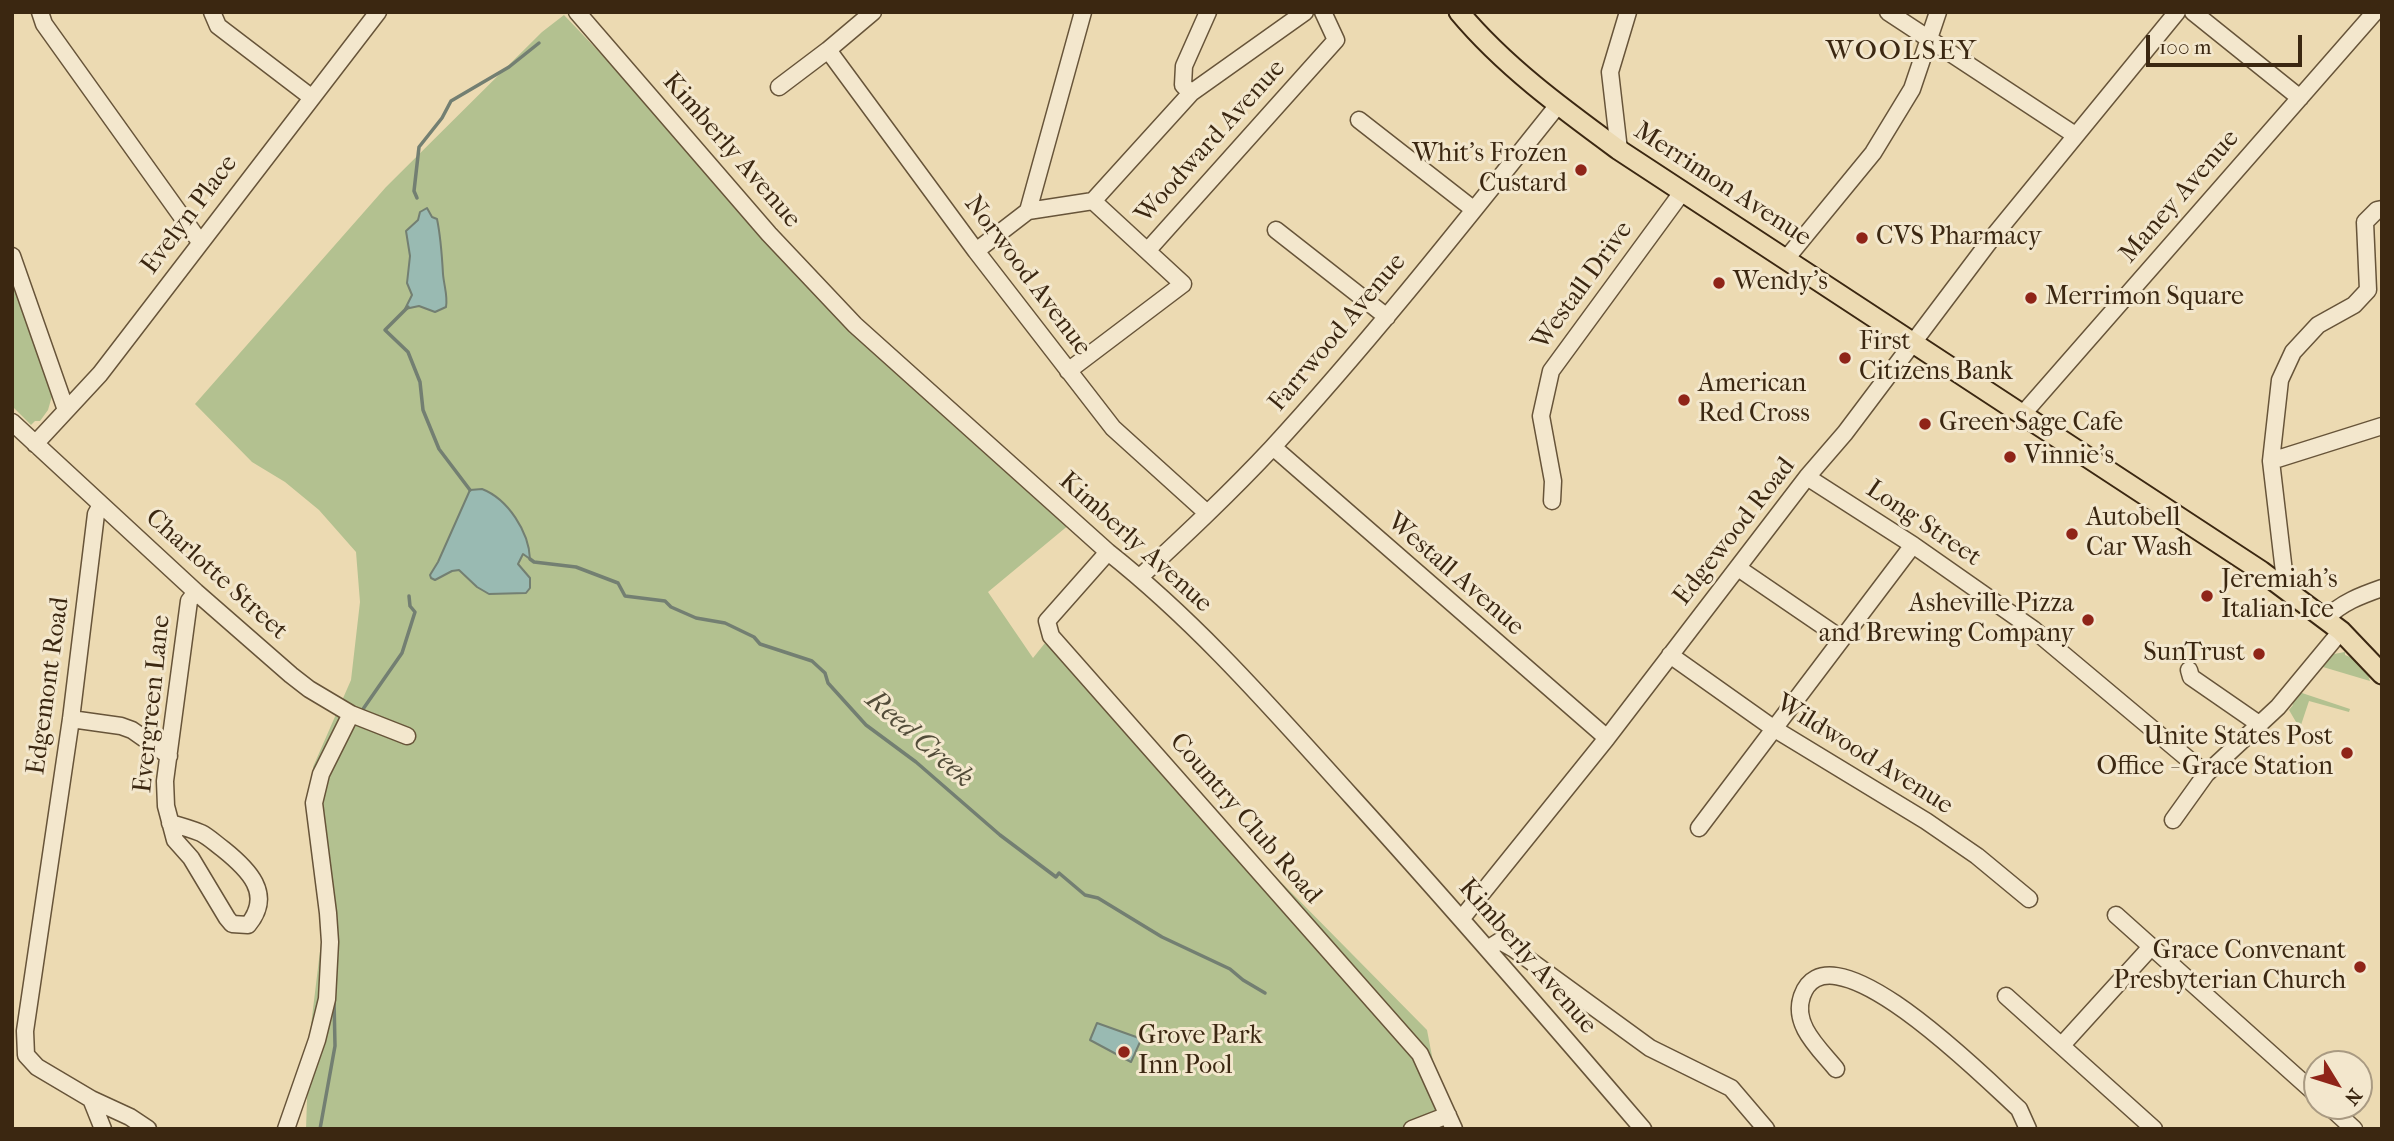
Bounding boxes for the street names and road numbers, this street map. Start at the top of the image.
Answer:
street label: Woodward Avenue [1129,54,1293,230]
street label: Kimberly Avenue [655,67,807,235]
street label: Merrimon Avenue [1627,116,1817,254]
street label: Maney Avenue [2114,124,2246,270]
street label: Evelyn Place [135,149,245,281]
street label: Norwood Avenue [957,190,1097,362]
street label: Westall Drive [1526,216,1640,356]
street label: Farrwood Avenue [1263,248,1413,418]
street label: Edgewood Road [1667,452,1803,612]
street label: Kimberly Avenue [1052,466,1218,620]
street label: Long Street [1860,474,1986,574]
street label: Charlotte Street [138,503,294,647]
street label: Westall Avenue [1380,507,1530,643]
street label: Edgemont Road [21,595,77,777]
street label: Evergreen Lane [128,613,178,795]
street label: Wildwood Avenue [1770,688,1958,822]
street label: Country Club Road [1162,727,1328,911]
street label: Kimberly Avenue [1451,873,1603,1041]

